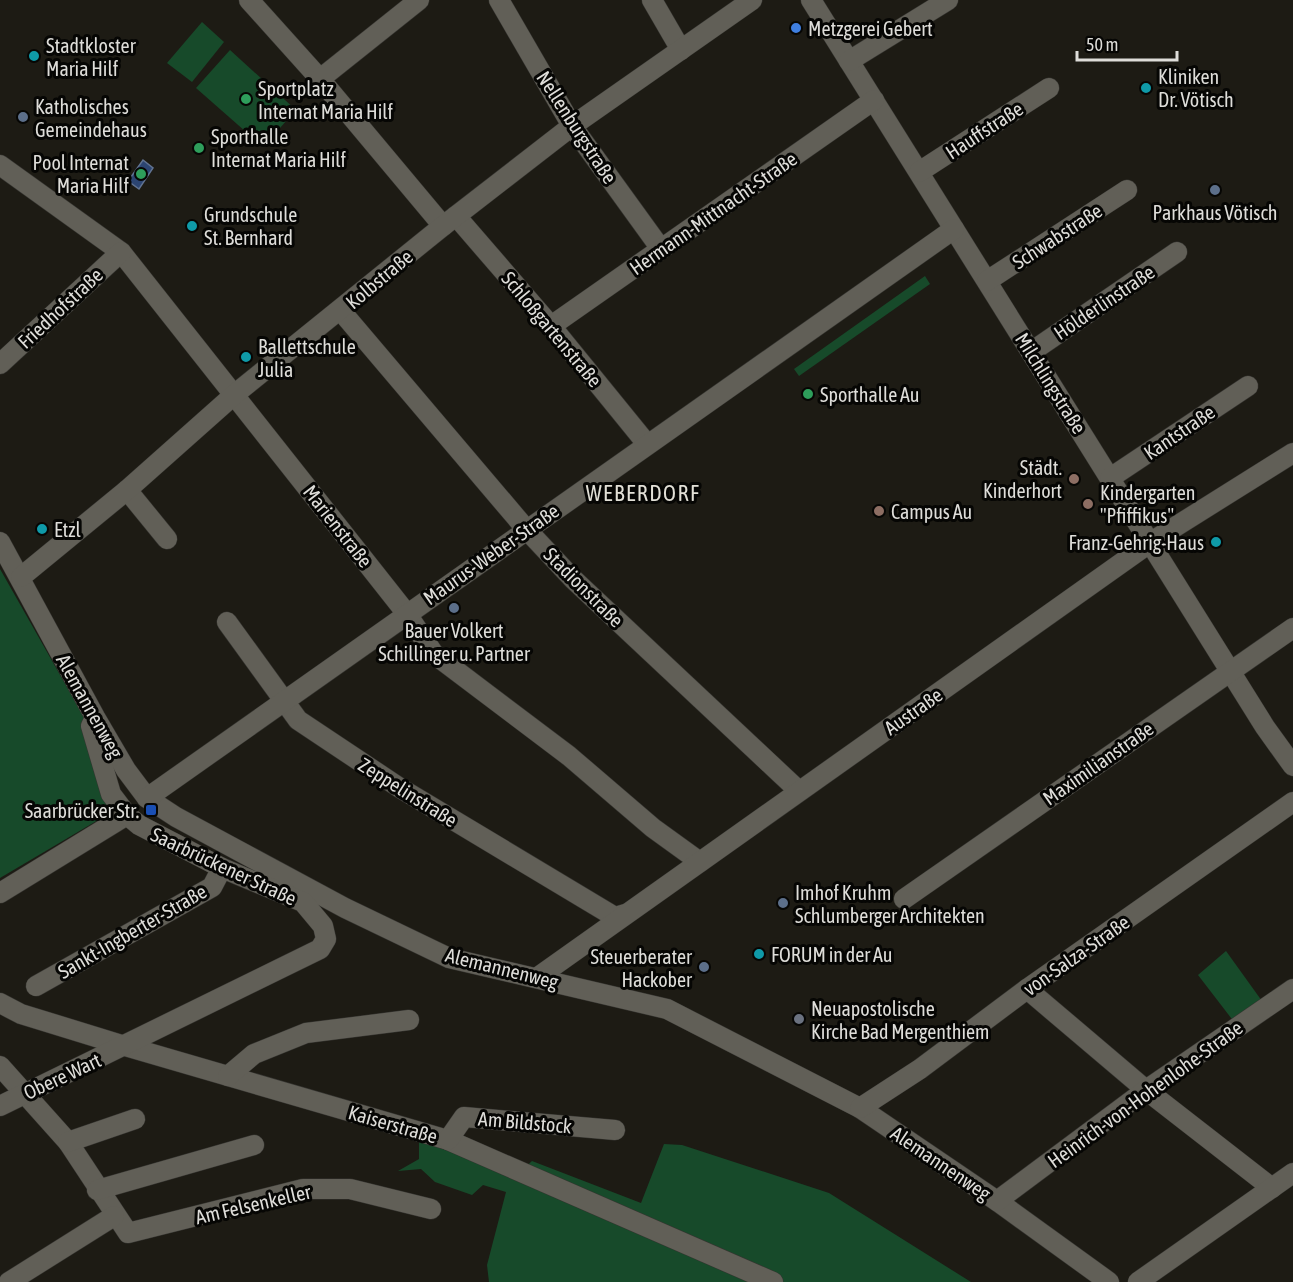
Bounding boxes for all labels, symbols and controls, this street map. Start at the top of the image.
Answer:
place label: Metzgerei Gebert [808,17,933,40]
marker: Metzgerei Gebert [789,21,803,35]
scale bar [1077,24,1178,62]
place label: Stadtkloster Maria Hilf [46,34,137,80]
text: 50 m [1086,34,1118,55]
marker: Stadtkloster Maria Hilf [27,49,41,63]
place label: Kliniken Dr. Vötisch [1158,65,1234,111]
street label: Nellenburgstraße [532,67,622,187]
place label: Sportplatz Internat Maria Hilf [258,77,394,123]
marker: Kliniken Dr. Vötisch [1139,81,1153,95]
marker: Sportplatz Internat Maria Hilf [239,92,253,106]
place label: Katholisches Gemeindehaus [35,95,147,141]
street label: Hauffstraße [941,97,1027,163]
marker: Katholisches Gemeindehaus [16,110,30,124]
place label: Sporthalle Internat Maria Hilf [211,125,347,171]
marker: Sporthalle Internat Maria Hilf [192,141,206,155]
street label: Hermann-Mittnacht-Straße [625,147,801,279]
place label: Pool Internat Maria Hilf [32,151,129,197]
marker: Pool Internat Maria Hilf [134,167,148,181]
marker: Parkhaus Vötisch [1208,183,1222,197]
street label: Schwabstraße [1008,199,1106,273]
place label: Parkhaus Vötisch [1153,201,1277,224]
place label: Grundschule St. Bernhard [204,203,297,249]
marker: Grundschule St. Bernhard [185,219,199,233]
street label: Kolbstraße [341,245,417,313]
street label: Hölderlinstraße [1049,260,1159,344]
street label: Friedhofstraße [13,263,107,353]
street label: Schloßgartenstraße [497,267,607,391]
street label: Milchlingstraße [1011,328,1091,438]
place label: Ballettschule Julia [258,335,356,381]
marker: Ballettschule Julia [239,350,253,364]
place label: Sporthalle Au [820,383,919,406]
marker: Sporthalle Au [801,387,815,401]
street label: Kantstraße [1139,400,1219,464]
place label: Städt. Kinderhort [983,456,1062,502]
marker: Städt. Kinderhort [1067,472,1081,486]
street label: Marienstraße [299,480,377,572]
district label: WEBERDORF [586,480,700,506]
place label: Kindergarten "Pfiffikus" [1100,481,1196,527]
marker: Kindergarten "Pfiffikus" [1081,497,1095,511]
street label: Maurus-Weber-Straße [419,499,563,609]
place label: Campus Au [891,500,972,523]
marker: Campus Au [872,504,886,518]
place label: Etzl [54,518,81,541]
marker: Etzl [35,522,49,536]
place label: Franz-Gehrig-Haus [1069,531,1204,554]
marker: Franz-Gehrig-Haus [1209,535,1223,549]
street label: Stadionstraße [540,543,628,631]
marker: Bauer Volkert Schillinger u. Partner [447,601,461,615]
place label: Bauer Volkert Schillinger u. Partner [378,619,531,665]
street label: Alemannenweg [52,650,128,762]
street label: Austraße [880,683,946,739]
street label: Maximilianstraße [1038,716,1158,810]
street label: Zeppelinstraße [354,753,462,831]
place label: Saarbrücker Str. [25,799,139,822]
marker: Saarbrücker Str. [144,803,158,817]
street label: Saarbrückener Straße [148,822,300,910]
street label: Sankt-Ingberter-Straße [54,879,210,983]
place label: Imhof Kruhm Schlumberger Architekten [795,881,985,927]
marker: Imhof Kruhm Schlumberger Architekten [776,896,790,910]
street label: von-Salza-Straße [1019,910,1133,1000]
street label: Alemannenweg [443,943,561,993]
place label: FORUM in der Au [771,943,892,966]
place label: Steuerberater Hackober [590,945,693,991]
marker: FORUM in der Au [752,947,766,961]
marker: Steuerberater Hackober [697,960,711,974]
place label: Neuapostolische Kirche Bad Mergenthiem [811,997,990,1043]
marker: Neuapostolische Kirche Bad Mergenthiem [792,1012,806,1026]
street label: Heinrich-von-Hohenlohe-Straße [1043,1016,1247,1172]
street label: Obere Wart [20,1048,105,1104]
street label: Kaiserstraße [346,1100,440,1148]
street label: Am Bildstock [477,1106,573,1138]
street label: Alemannenweg [887,1121,996,1205]
street label: Am Felsenkeller [193,1179,314,1228]

